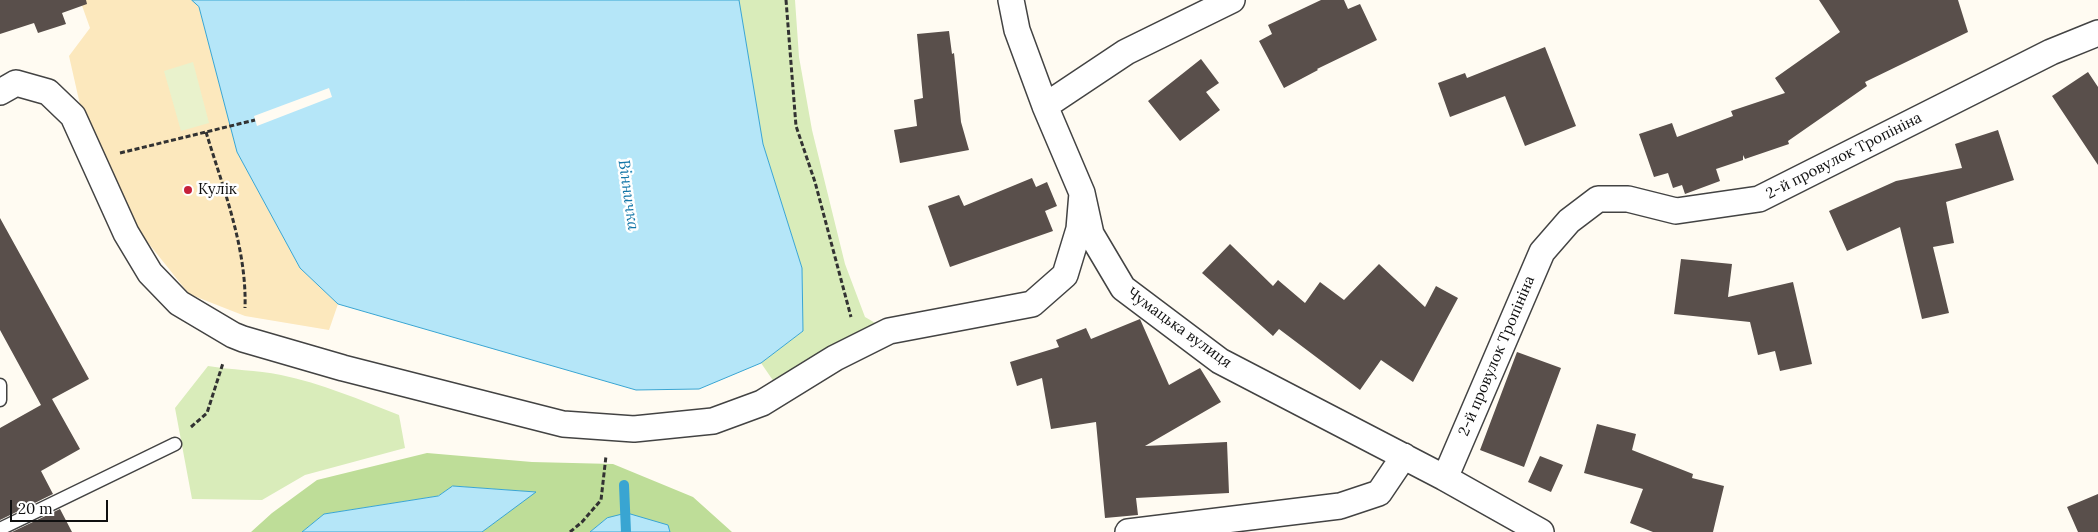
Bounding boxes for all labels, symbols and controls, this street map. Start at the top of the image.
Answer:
street label: 2-й провулок Тропініна [1763,109,1925,203]
water label: Вінничка [614,159,642,231]
place label: Кулік [198,181,237,199]
marker: Кулік [182,184,194,196]
street label: 2-й провулок Тропініна [1455,273,1539,439]
street label: Чумацька вулиця [1123,284,1235,372]
scale bar [12,490,110,522]
text: 20 m [18,499,53,518]

